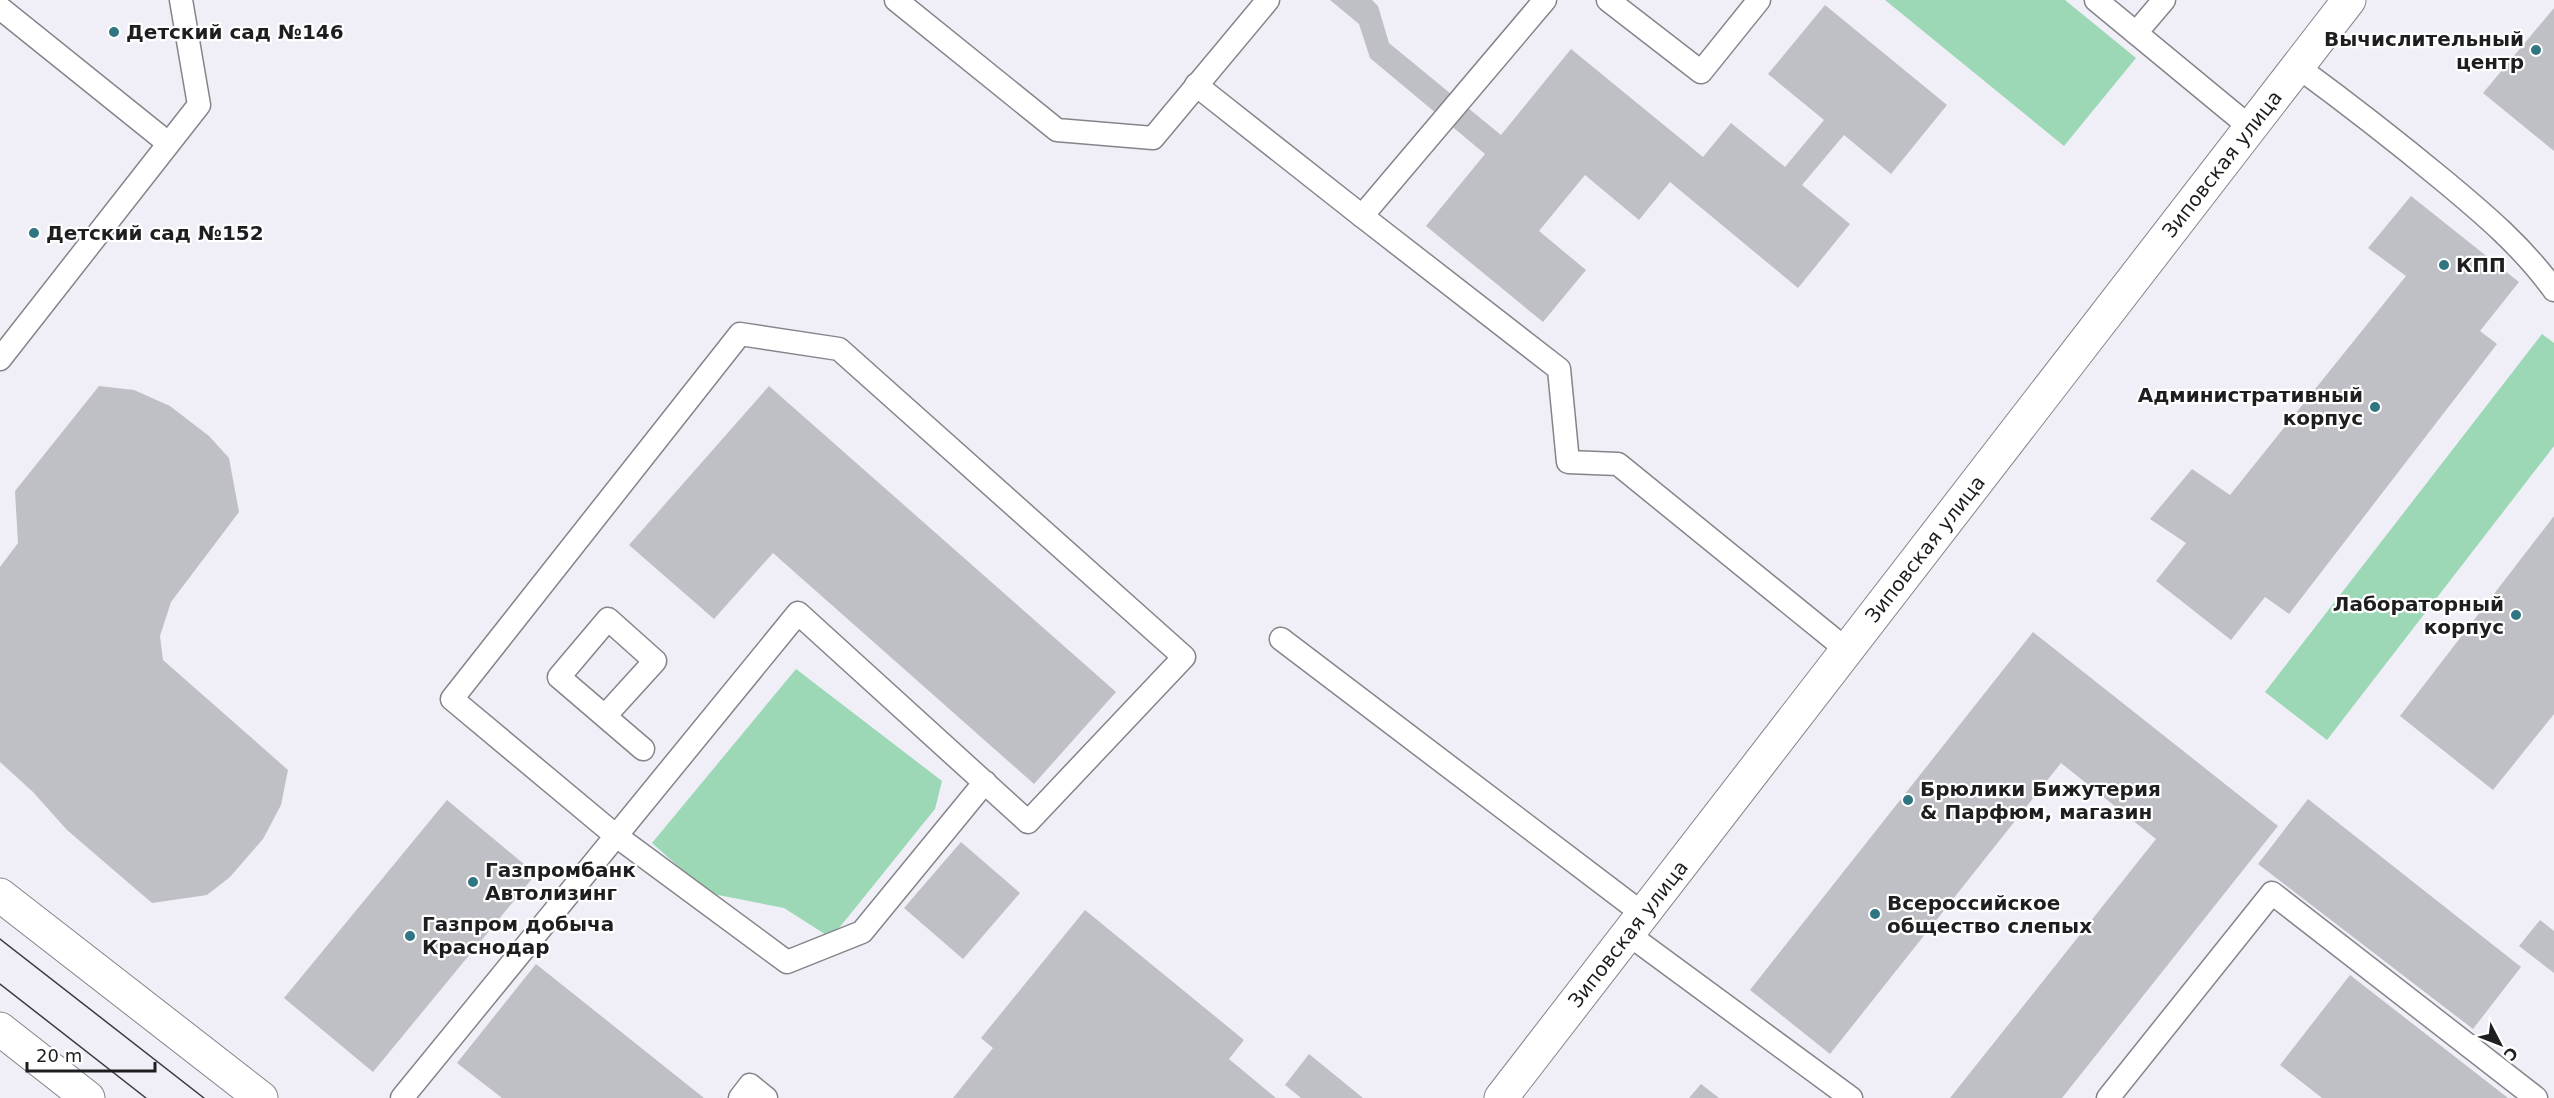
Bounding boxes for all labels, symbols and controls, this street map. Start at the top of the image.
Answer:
place label: Детский сад №146 [126,20,344,44]
marker: Детский сад №146 [107,25,121,39]
place label: Вычислительный центр [2324,27,2524,74]
marker: Вычислительный центр [2529,43,2543,57]
street label: Зиповская улица [2157,86,2287,242]
place label: Детский сад №152 [46,221,264,245]
marker: Детский сад №152 [27,226,41,240]
place label: КПП [2456,253,2506,277]
marker: КПП [2437,258,2451,272]
place label: Административный корпус [2138,383,2363,430]
marker: Административный корпус [2368,400,2382,414]
street label: Зиповская улица [1860,471,1990,627]
place label: Лабораторный корпус [2333,592,2504,639]
marker: Лабораторный корпус [2509,608,2523,622]
place label: Брюлики Бижутерия & Парфюм, магазин [1920,777,2161,824]
marker: Брюлики Бижутерия & Парфюм, магазин [1901,793,1915,807]
street label: Зиповская улица [1563,856,1693,1012]
place label: Газпромбанк Автолизинг [485,858,636,905]
marker: Газпромбанк Автолизинг [466,875,480,889]
place label: Всероссийское общество слепых [1887,891,2092,938]
marker: Всероссийское общество слепых [1868,907,1882,921]
place label: Газпром добыча Краснодар [422,912,614,959]
marker: Газпром добыча Краснодар [403,929,417,943]
north arrow [2470,1014,2530,1074]
scale bar [27,1035,154,1073]
text: С [2500,1043,2522,1064]
text: 20 m [36,1045,82,1066]

